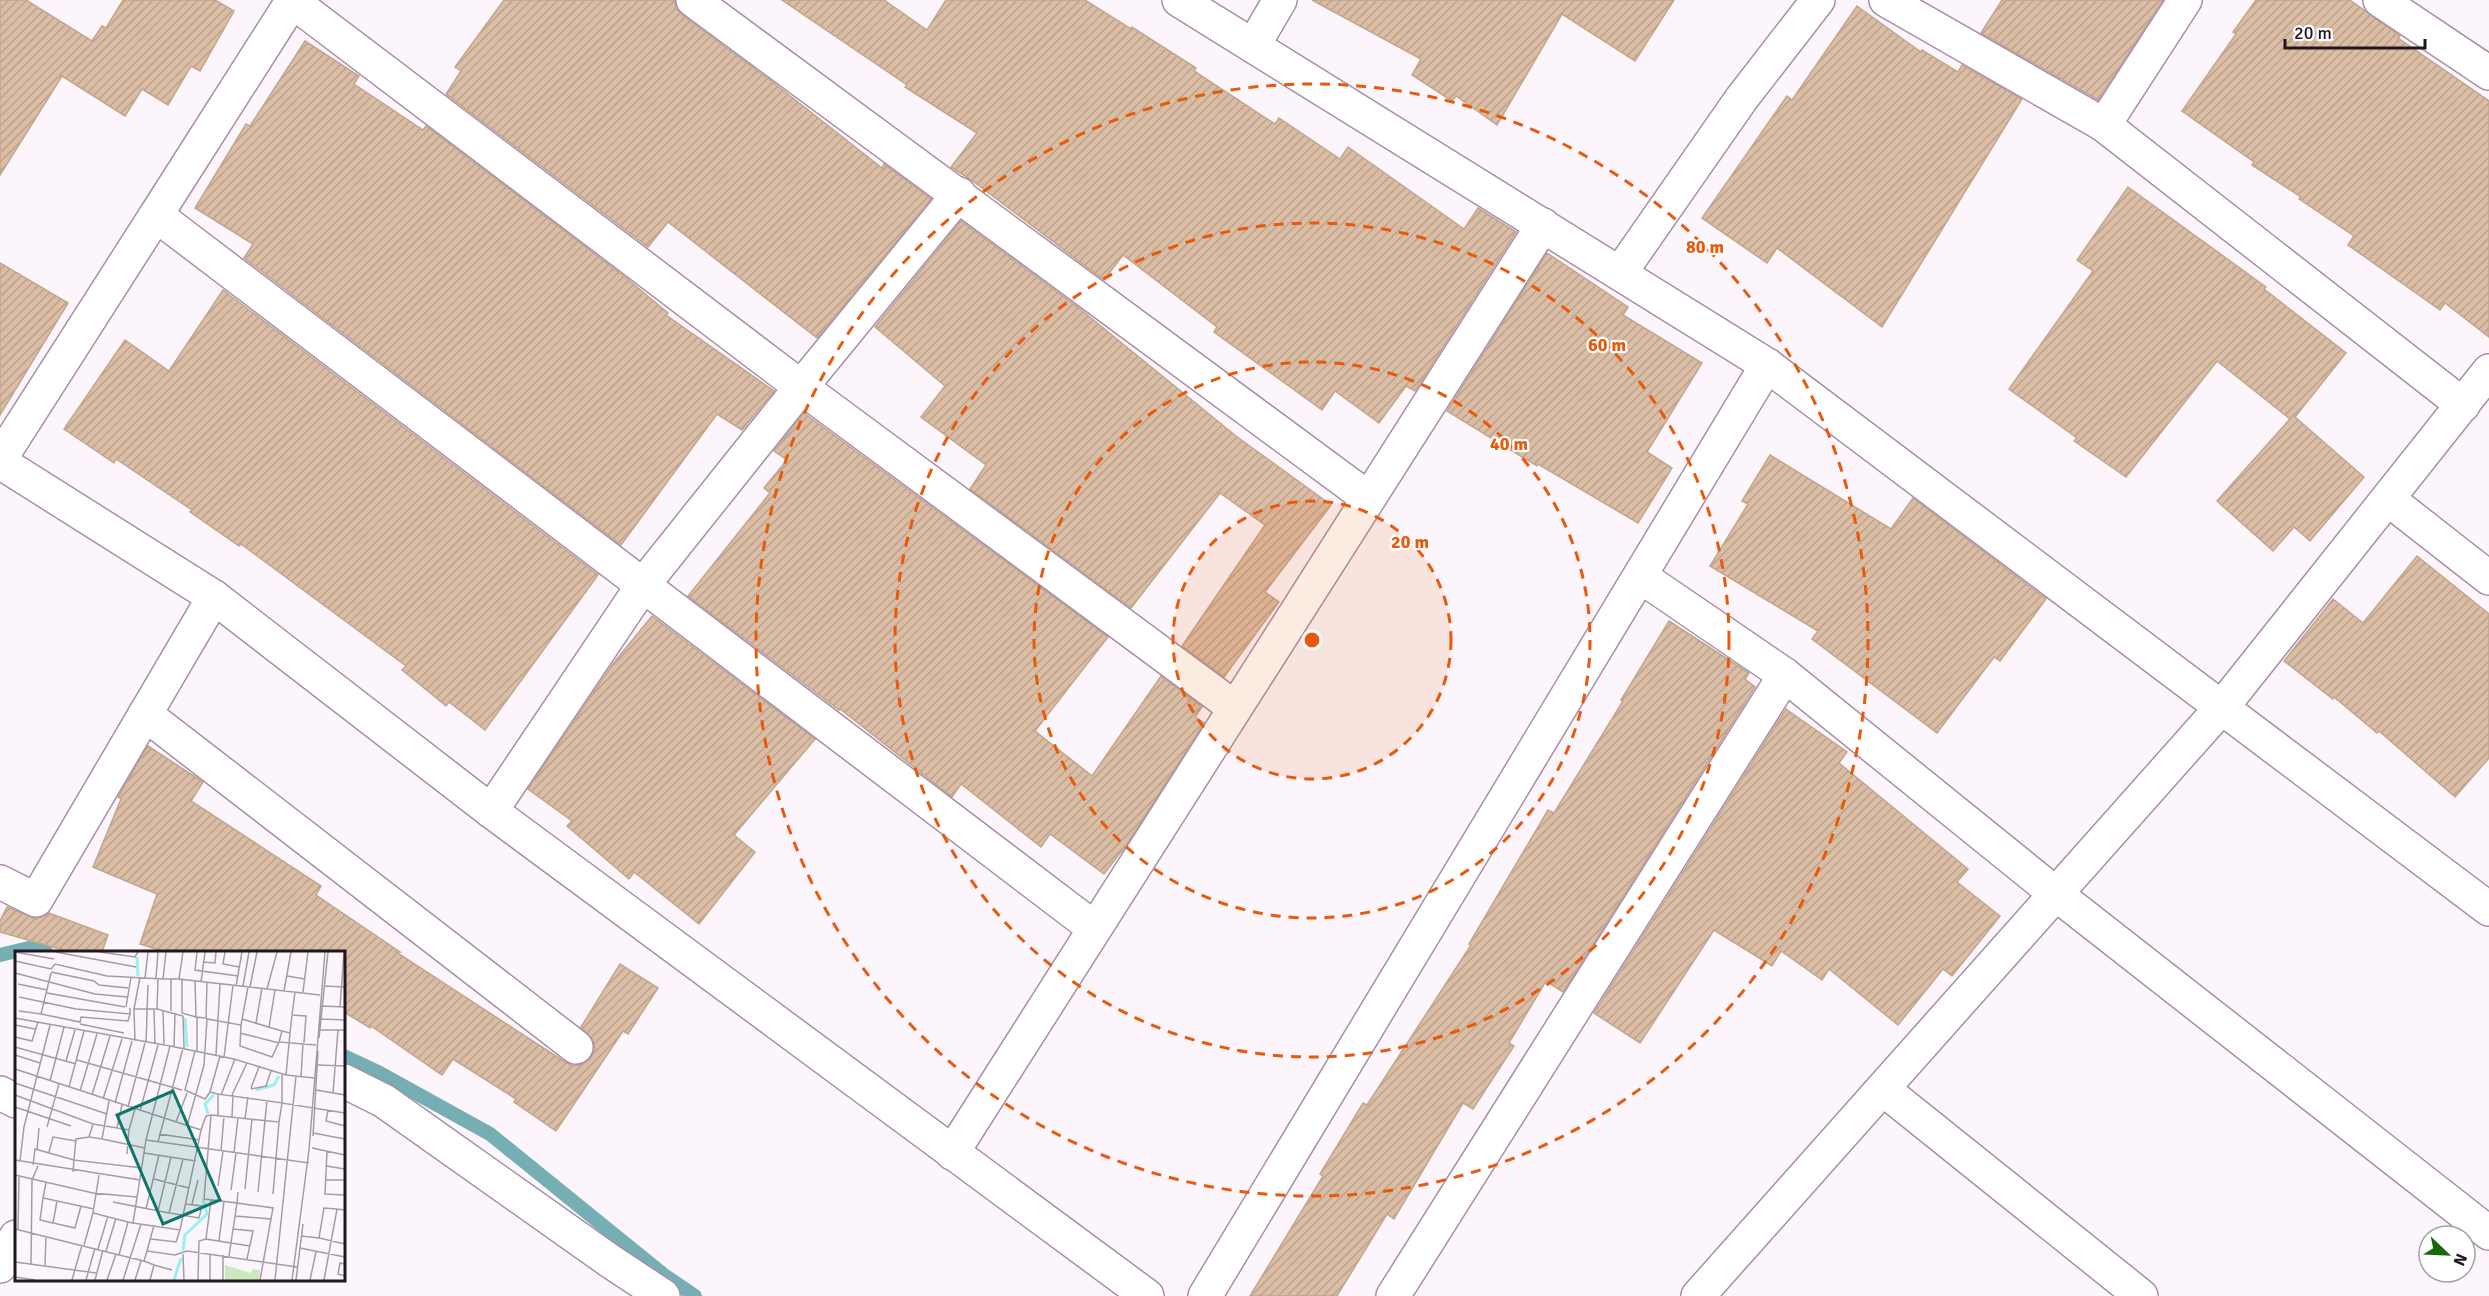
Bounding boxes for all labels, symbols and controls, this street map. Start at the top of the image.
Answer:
scale bar [2285,12,2424,50]
text: 20 m [2294,22,2332,44]
text: 80 m [1686,236,1724,258]
text: 60 m [1588,334,1626,356]
text: 40 m [1490,433,1528,455]
text: 20 m [1391,531,1429,553]
centre of rings [1302,630,1322,650]
inset map [15,951,345,1281]
north arrow [2417,1224,2477,1284]
text: N [2449,1250,2471,1269]

